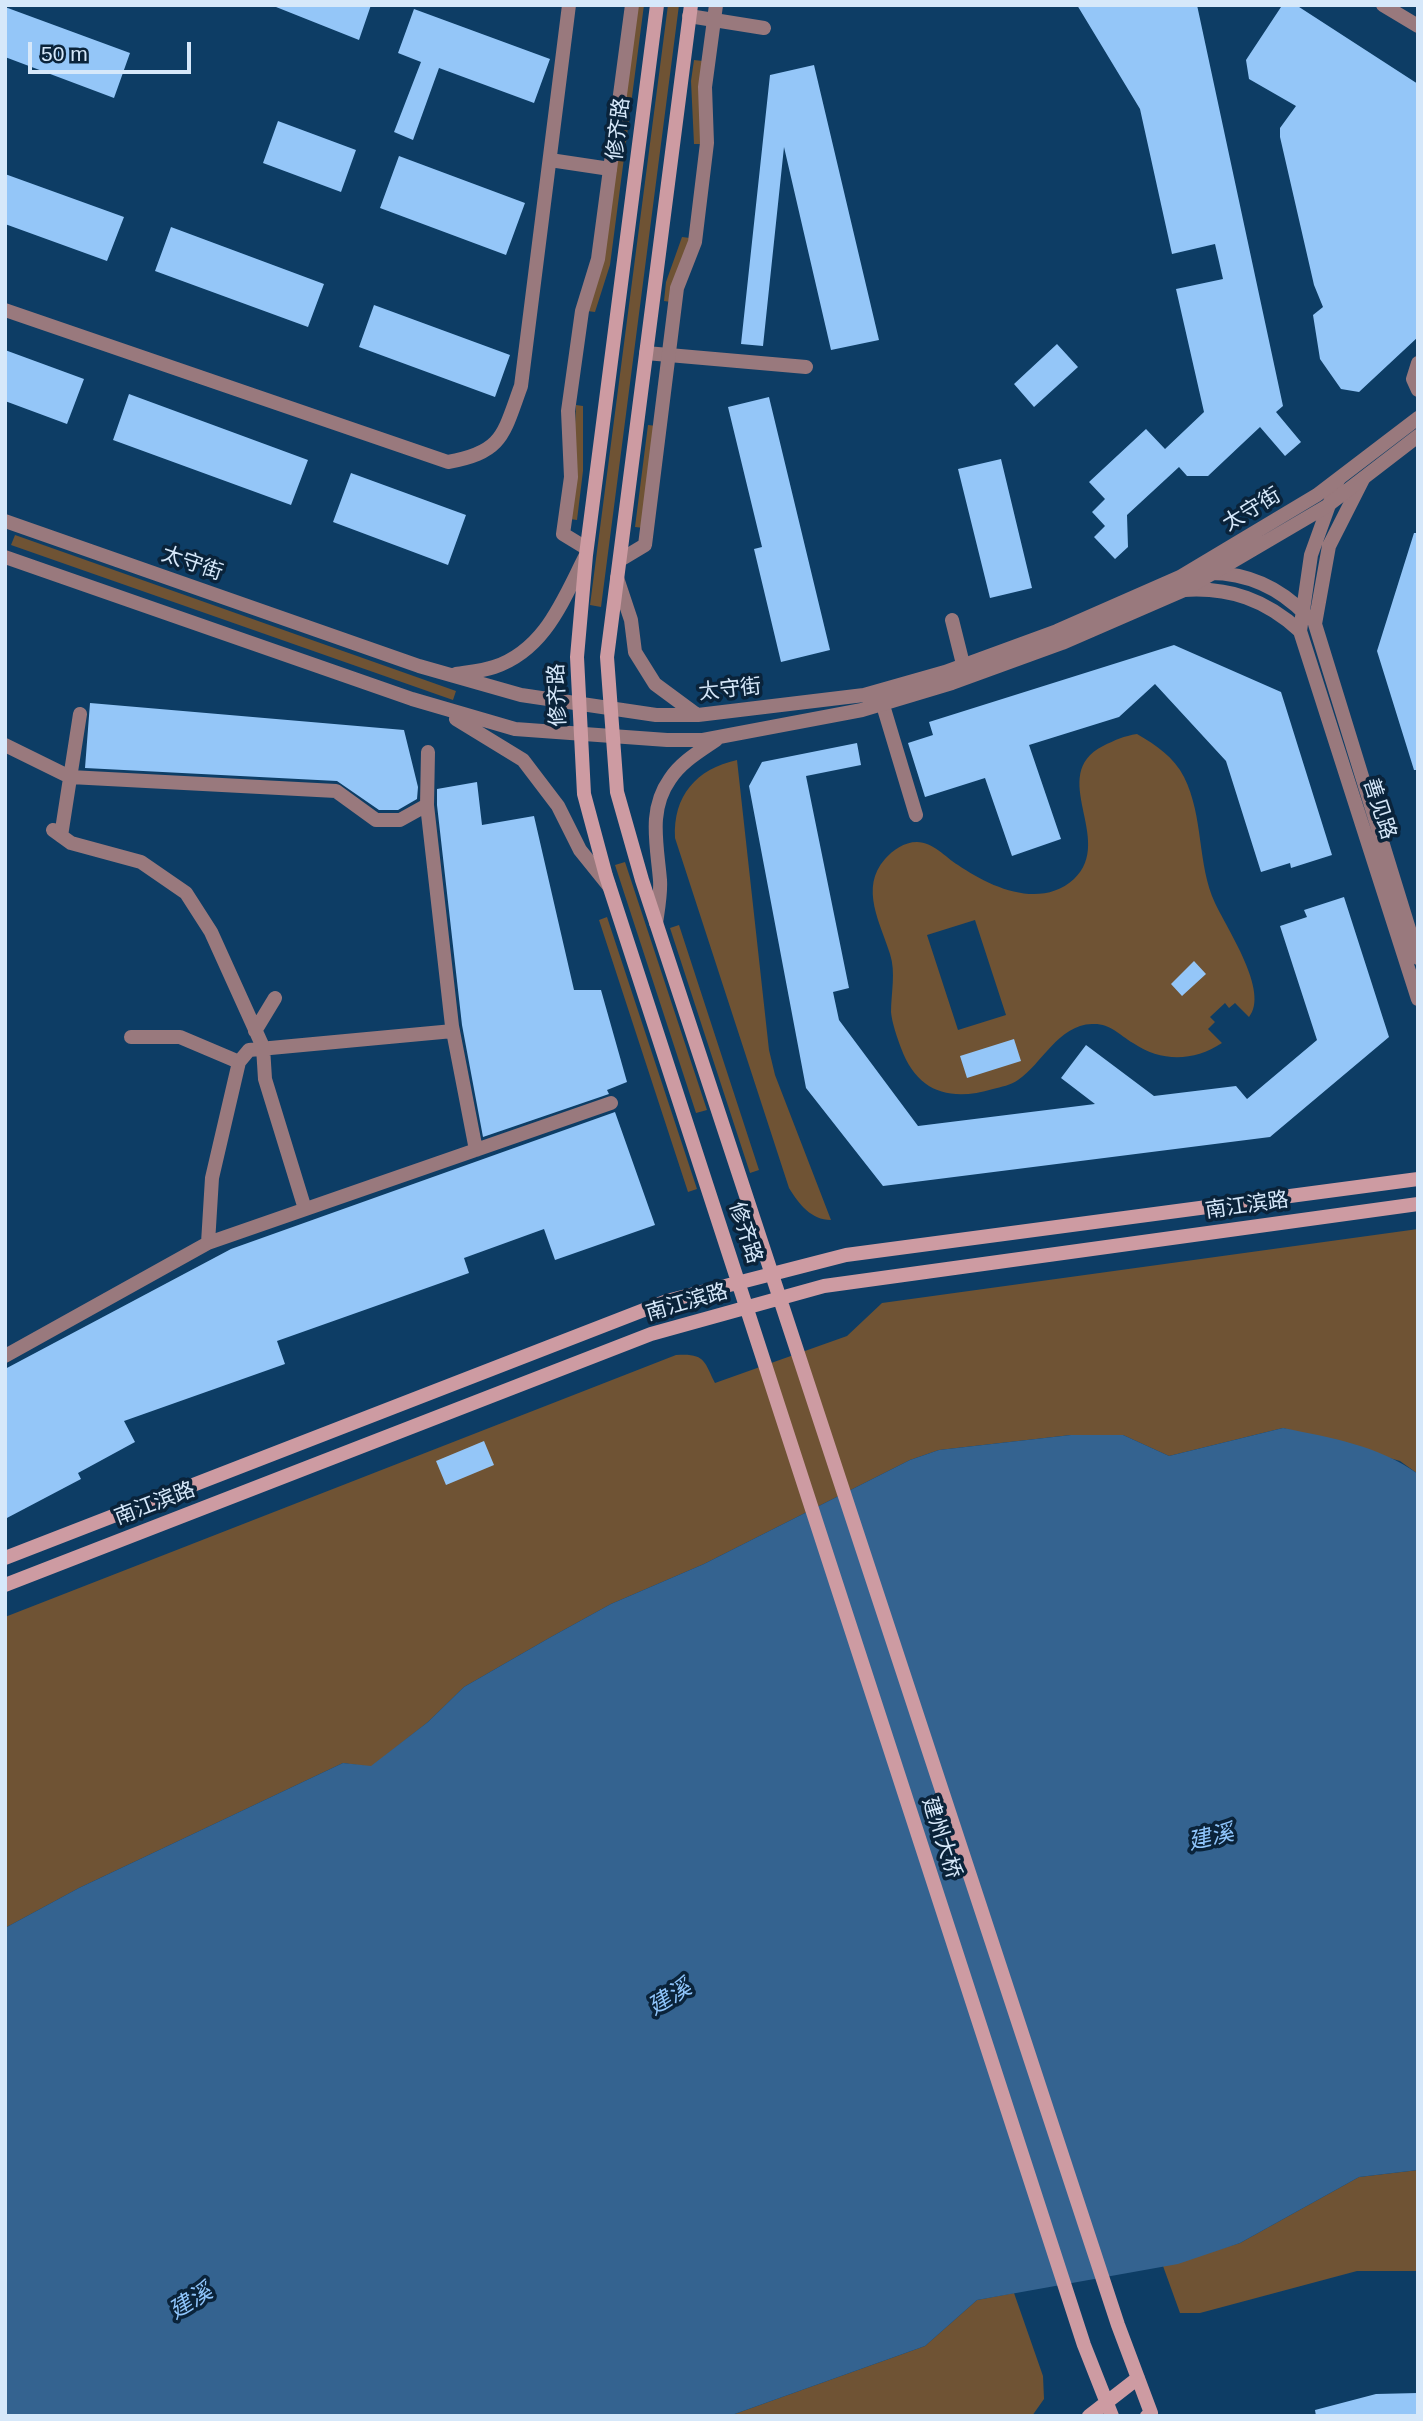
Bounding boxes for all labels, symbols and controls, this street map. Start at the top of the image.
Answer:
scale bar [32,28,194,72]
text: 50 m [41,42,88,65]
street label: 修齐路 [603,96,635,162]
street label: 太守街 [1219,483,1285,537]
street label: 太守街 [158,542,226,586]
street label: 修齐路 [544,663,572,727]
street label: 太守街 [697,674,763,706]
street label: 善见路 [1357,775,1401,843]
street label: 南江滨路 [1204,1188,1290,1224]
street label: 修齐路 [723,1199,767,1267]
street label: 南江滨路 [643,1279,731,1327]
street label: 南江滨路 [111,1477,199,1531]
street label: 建州大桥 [916,1794,966,1882]
water label: 建溪 [1185,1819,1237,1857]
water label: 建溪 [643,1974,697,2022]
water label: 建溪 [164,2278,218,2326]

